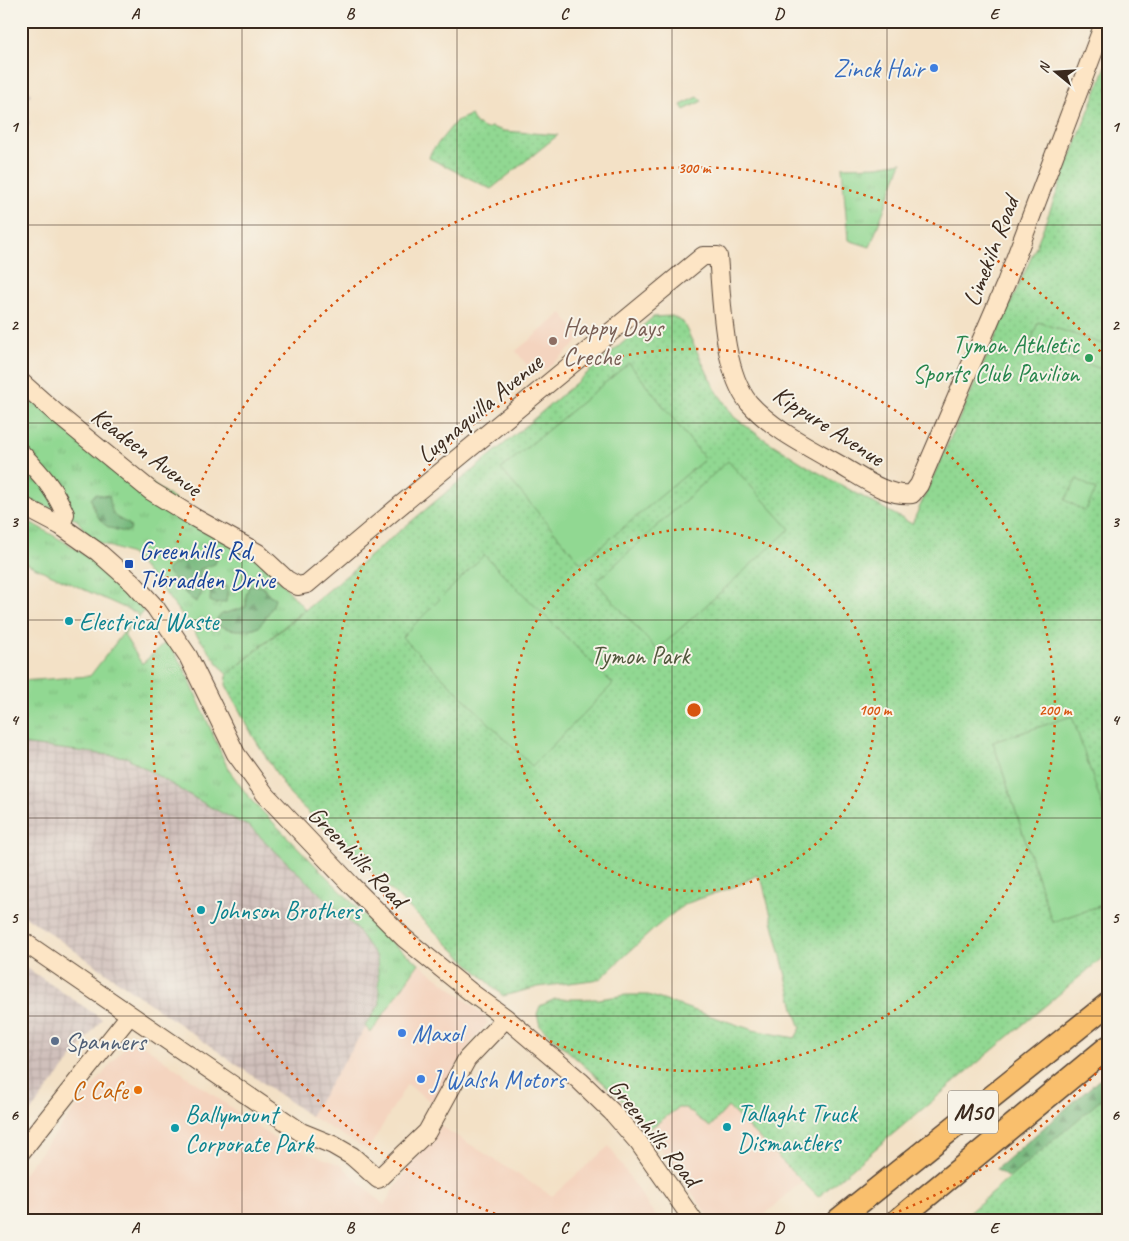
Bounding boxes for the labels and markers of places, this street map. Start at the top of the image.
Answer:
place label: Zinck Hair [833,53,927,85]
marker: Zinck Hair [928,62,940,74]
place label: Happy Days Creche [563,312,665,373]
place label: Tymon Athletic Sports Club Pavilion [912,329,1081,390]
marker: Happy Days Creche [547,335,559,347]
marker: Tymon Athletic Sports Club Pavilion [1083,352,1095,364]
place label: Greenhills Rd, Tibradden Drive [139,535,277,596]
marker: Greenhills Rd, Tibradden Drive [123,558,135,570]
place label: Electrical Waste [79,606,220,638]
marker: Electrical Waste [63,615,75,627]
centre of rings [685,701,703,719]
place label: Johnson Brothers [210,895,364,927]
marker: Johnson Brothers [195,904,207,916]
place label: Maxol [412,1018,467,1050]
place label: Spanners [65,1026,148,1058]
marker: Maxol [396,1027,408,1039]
marker: Spanners [49,1035,61,1047]
place label: J Walsh Motors [430,1064,568,1096]
marker: J Walsh Motors [415,1073,427,1085]
place label: C Cafe [72,1075,130,1107]
marker: C Cafe [132,1084,144,1096]
place label: Tallaght Truck Dismantlers [737,1098,859,1159]
place label: Ballymount Corporate Park [185,1099,315,1160]
marker: Tallaght Truck Dismantlers [721,1121,733,1133]
marker: Ballymount Corporate Park [169,1122,181,1134]

